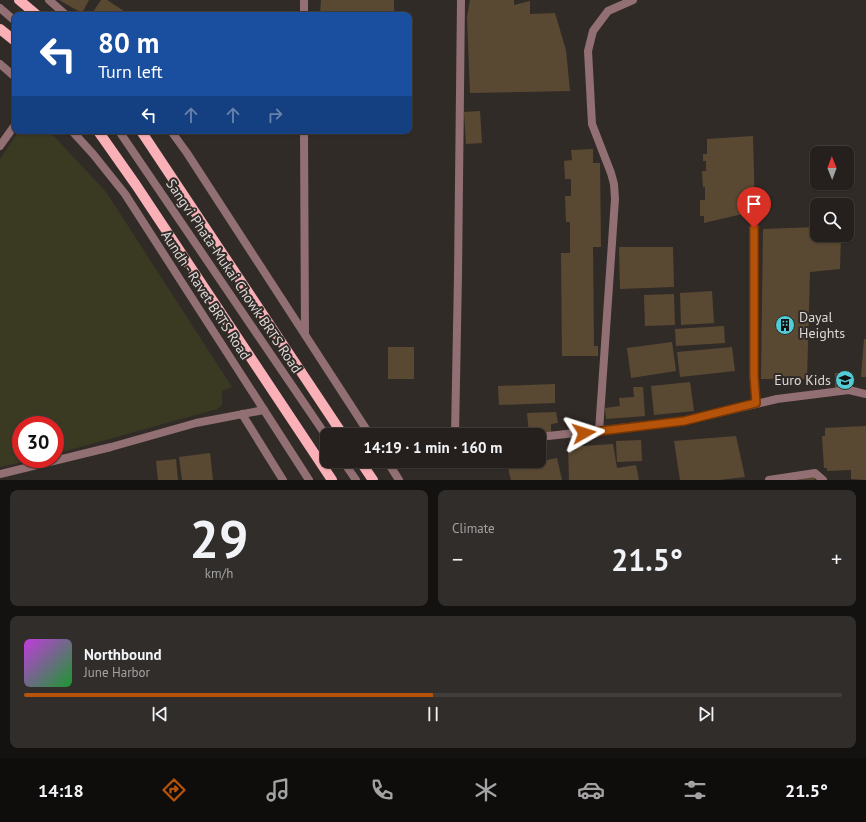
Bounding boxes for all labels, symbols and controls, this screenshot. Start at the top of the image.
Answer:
text: 80 m [98,24,159,61]
icon: left [32,28,84,80]
text: Turn left [98,60,163,83]
icon: left [138,104,160,126]
icon: ahead [180,104,202,126]
icon: ahead [222,104,244,126]
icon: right [264,104,286,126]
north arrow [810,146,854,190]
map controls [810,146,854,242]
street label: Sangvi Phata-Mukai Chowk BRTS Road [162,176,306,376]
pin [737,187,771,228]
icon: arrive [743,193,765,215]
button: search [810,198,854,242]
street label: Aundh - Ravet BRTS Road [157,227,255,363]
place label: Dayal Heights [799,308,845,342]
building icon: Dayal Heights [774,314,796,336]
school or university icon: Euro Kids [834,369,856,391]
place label: Euro Kids [774,371,831,389]
position arrow [563,412,605,454]
speed limit sign: 30 [12,416,64,468]
text: 14:19 · 1 min · 160 m [364,438,502,457]
text: 29 [190,505,248,572]
text: Climate [452,520,495,537]
text: 21.5° [611,540,683,579]
text: − [452,545,463,573]
text: + [831,545,842,573]
text: km/h [205,565,233,582]
text: Northbound [84,645,161,664]
text: June Harbor [84,664,150,681]
icon: previous [149,703,171,725]
icon: pause [422,703,444,725]
icon: next [695,703,717,725]
icon: directions [160,776,188,804]
icon: music [264,776,292,804]
icon: phone [368,776,396,804]
icon: climate [472,776,500,804]
icon: car [577,776,605,804]
icon: filters [681,776,709,804]
text: 14:18 [38,779,84,802]
text: 21.5° [785,779,828,802]

